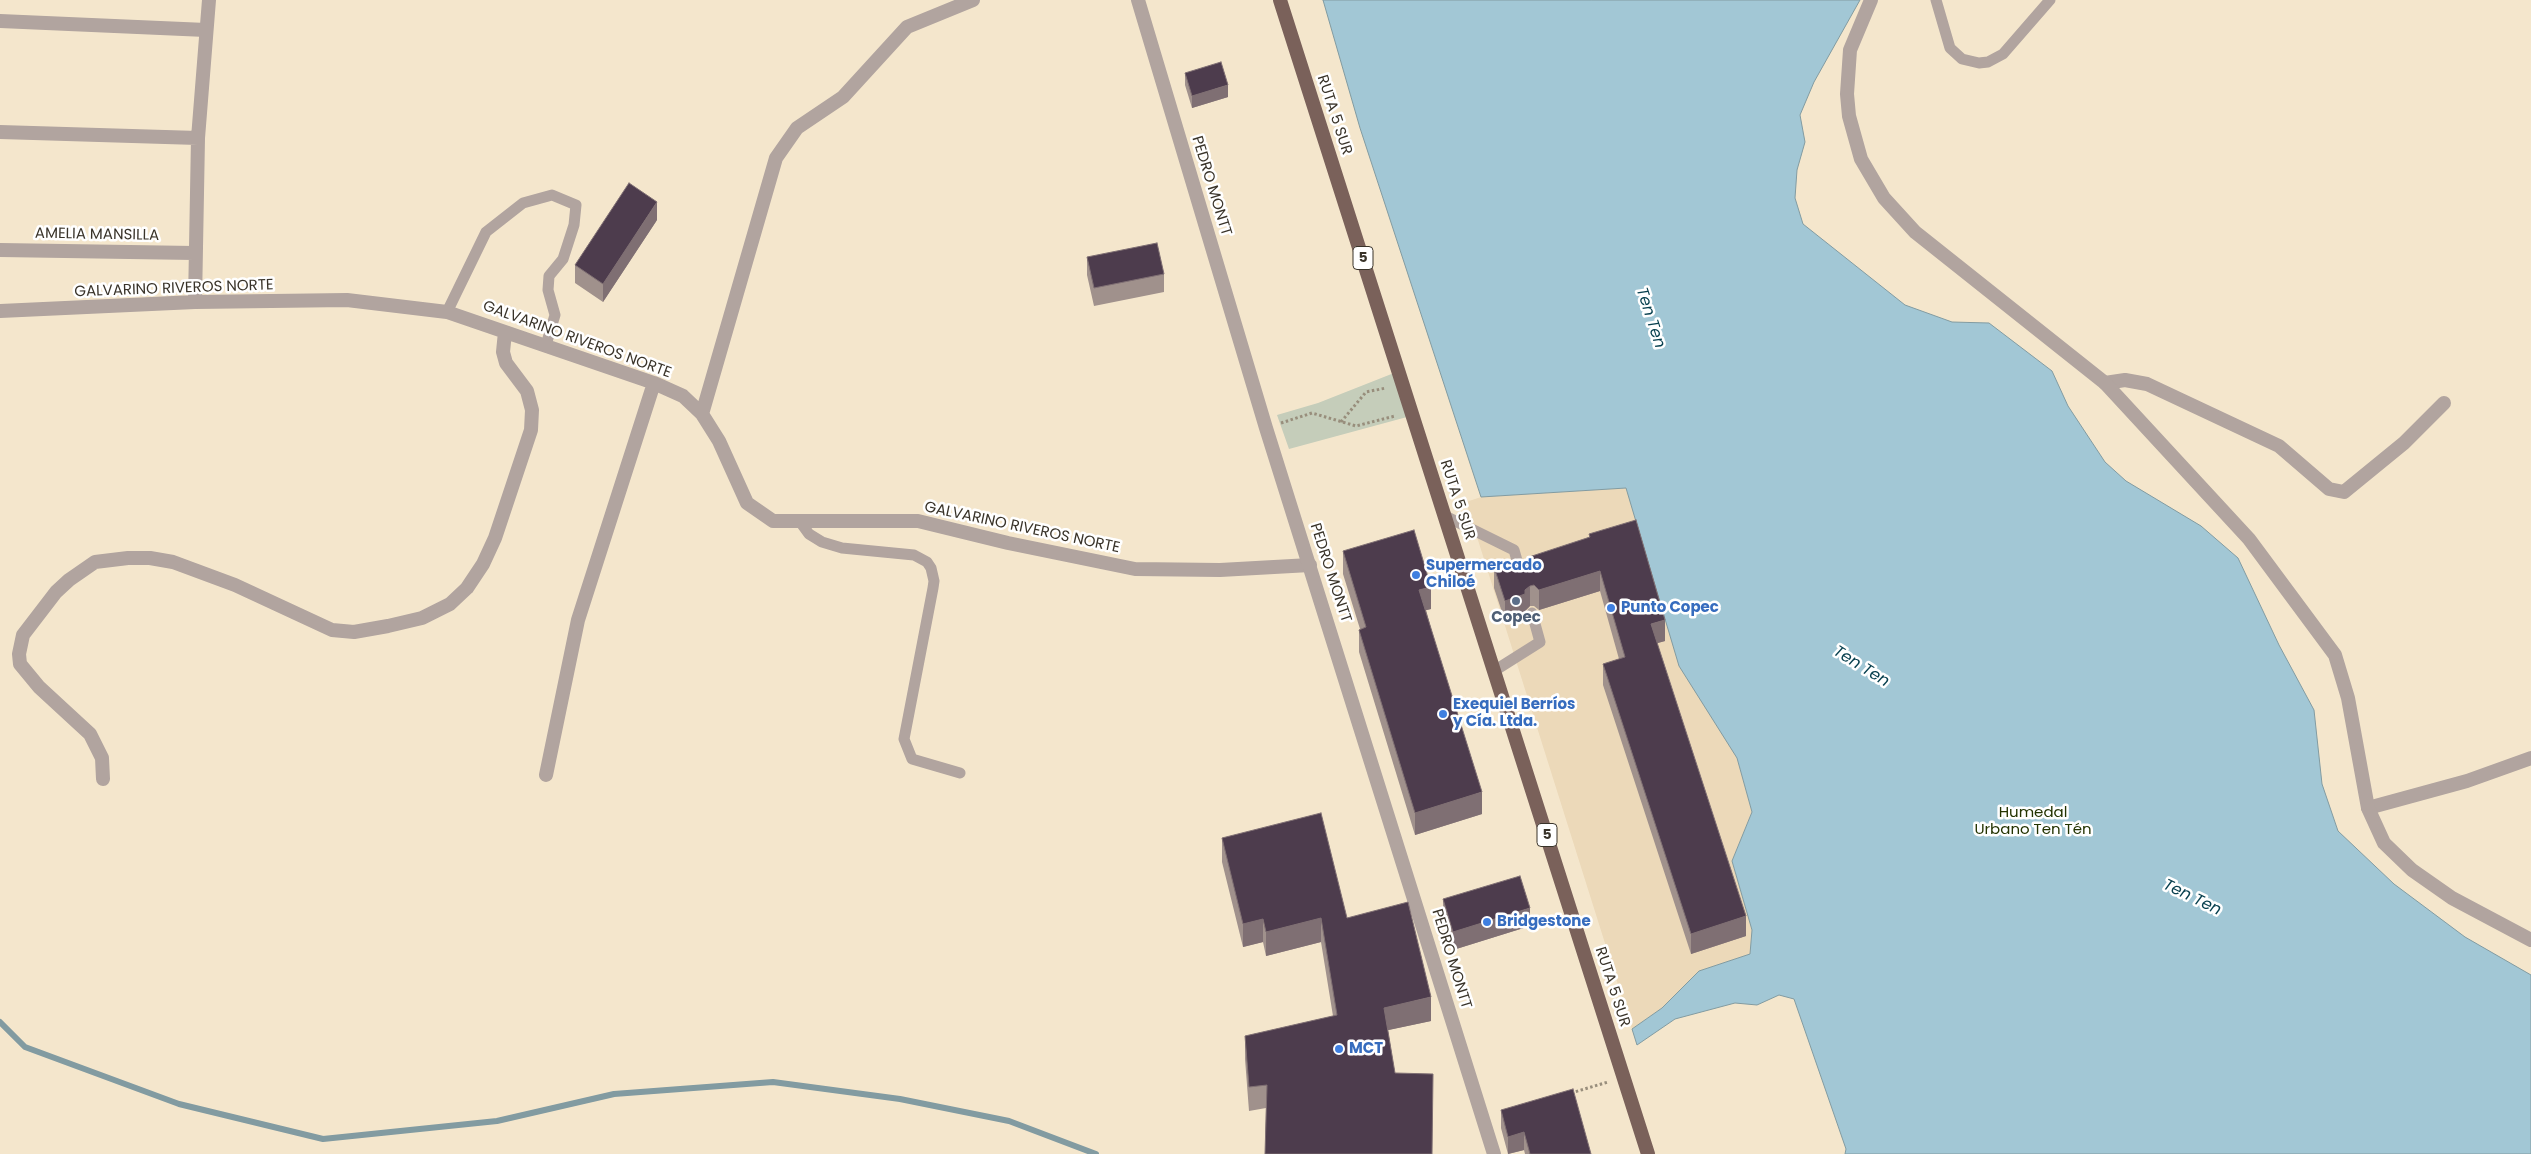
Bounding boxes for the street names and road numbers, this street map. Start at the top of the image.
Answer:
street label: RUTA 5 SUR [1313,73,1355,157]
street label: PEDRO MONTT [1187,134,1235,238]
street label: AMELIA MANSILLA [35,225,159,245]
road number: 5 [1353,247,1373,270]
street label: GALVARINO RIVEROS NORTE [74,277,274,301]
street label: GALVARINO RIVEROS NORTE [480,297,674,383]
street label: RUTA 5 SUR [1436,458,1478,542]
street label: GALVARINO RIVEROS NORTE [923,498,1121,558]
street label: PEDRO MONTT [1305,521,1355,625]
road number: 5 [1537,824,1557,846]
street label: PEDRO MONTT [1427,907,1475,1011]
street label: RUTA 5 SUR [1591,945,1633,1029]

